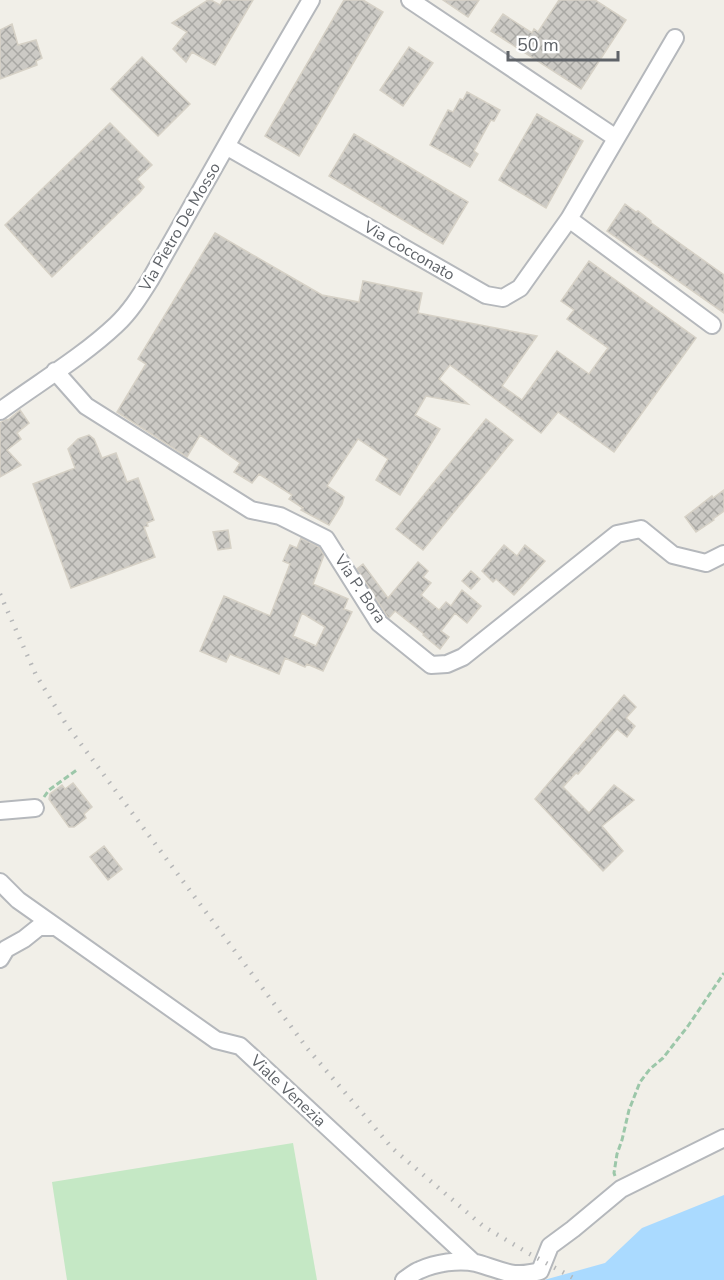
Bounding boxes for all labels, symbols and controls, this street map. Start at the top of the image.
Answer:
scale bar [508,24,618,62]
text: 50 m [517,33,559,57]
street label: Via Pietro De Mosso [134,159,226,296]
street label: Via Cocconato [359,216,459,286]
street label: Via P. Bora [328,550,391,628]
street label: Viale Venezia [245,1049,331,1132]

